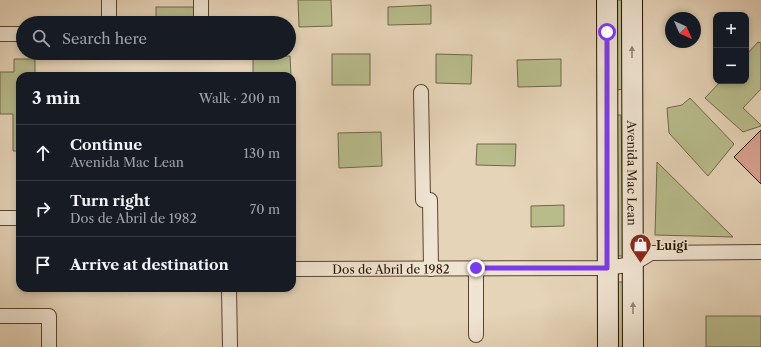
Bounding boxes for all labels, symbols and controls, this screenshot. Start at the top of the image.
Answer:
north arrow [665,12,701,48]
map controls [713,12,749,84]
button: + [713,12,749,48]
search box [16,16,296,60]
route start [598,23,616,41]
icon: search [30,27,52,49]
text: Search here [62,29,147,48]
one-way arrow [629,45,635,58]
button: − [713,48,749,84]
text: 3 min [32,88,81,108]
text: Walk · 200 m [199,90,280,106]
street label: Avenida Mac Lean [625,119,640,226]
text: Continue [70,135,142,154]
icon: ahead [32,142,54,164]
text: 130 m [244,145,280,161]
text: Avenida Mac Lean [70,154,184,170]
text: Turn right [70,191,150,210]
icon: right [32,198,54,220]
text: 70 m [250,201,280,217]
text: Dos de Abril de 1982 [70,210,197,226]
shop icon: Luigi [627,232,653,265]
place label: Luigi [656,238,688,253]
icon: arrive [32,254,54,276]
text: Arrive at destination [70,255,229,274]
route end [467,259,485,277]
street label: Dos de Abril de 1982 [332,261,450,276]
one-way arrow [630,301,636,314]

